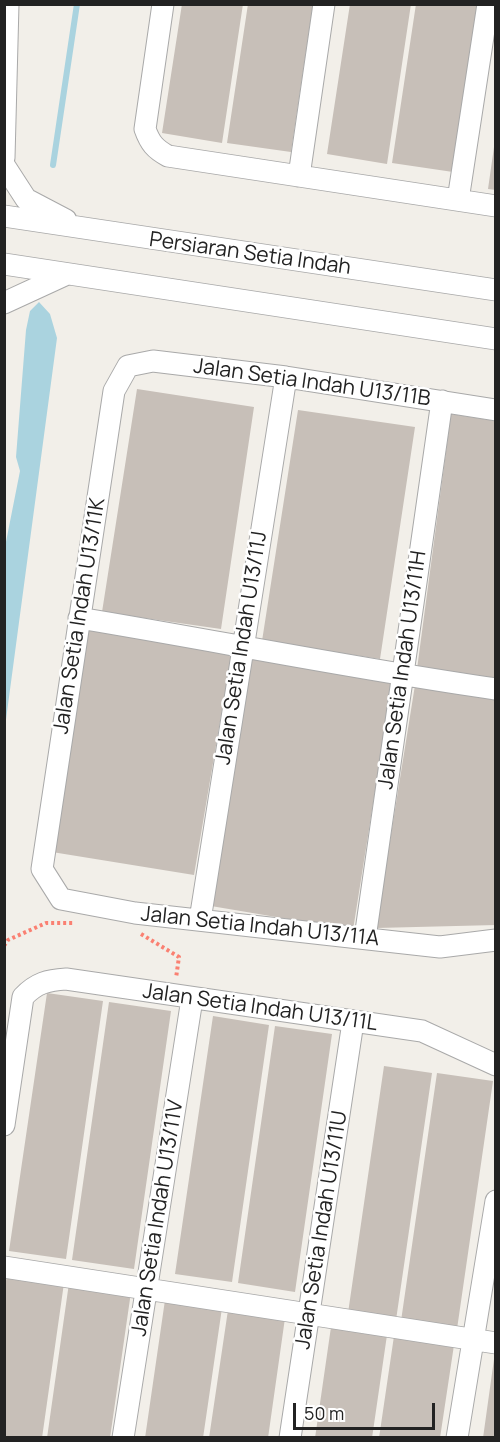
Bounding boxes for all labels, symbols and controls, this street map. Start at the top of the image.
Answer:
street label: Persiaran Setia Indah [148,227,352,281]
street label: Jalan Setia Indah U13/11B [192,354,432,412]
street label: Jalan Setia Indah U13/11K [49,496,111,736]
street label: Jalan Setia Indah U13/11J [211,530,273,766]
street label: Jalan Setia Indah U13/11H [374,549,432,791]
street label: Jalan Setia Indah U13/11A [140,902,380,952]
street label: Jalan Setia Indah U13/11L [141,979,379,1037]
street label: Jalan Setia Indah U13/11V [127,1098,189,1338]
street label: Jalan Setia Indah U13/11U [291,1109,353,1351]
scale bar [296,1391,438,1429]
text: 50 m [304,1401,344,1425]

